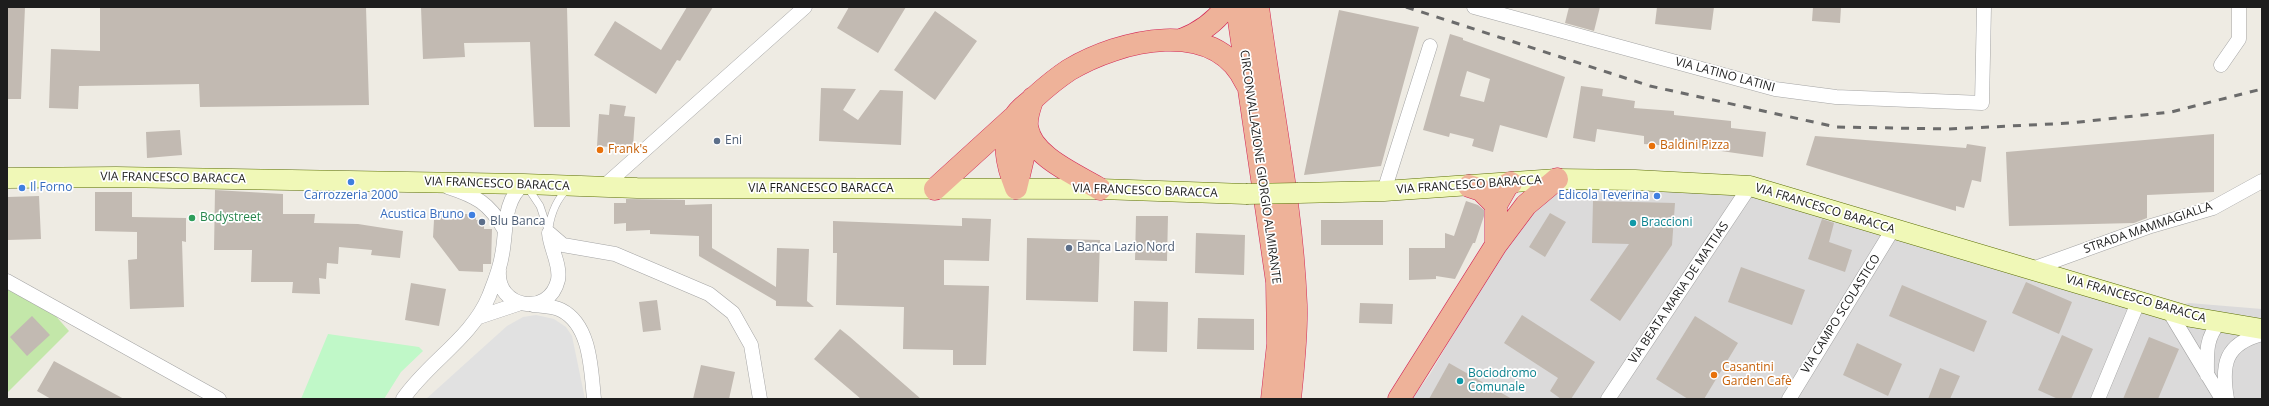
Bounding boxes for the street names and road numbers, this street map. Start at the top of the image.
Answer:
street label: CIRCONVALLAZIONE GIORGIO ALMIRANTE [1236,49,1284,285]
street label: VIA LATINO LATINI [1674,55,1776,95]
street label: VIA FRANCESCO BARACCA [100,170,246,186]
street label: VIA FRANCESCO BARACCA [1396,173,1542,197]
street label: VIA FRANCESCO BARACCA [424,174,570,194]
street label: VIA FRANCESCO BARACCA [1072,181,1218,201]
street label: VIA FRANCESCO BARACCA [1753,181,1897,237]
street label: VIA FRANCESCO BARACCA [748,182,894,196]
street label: STRADA MAMMAGIALLA [2082,199,2214,257]
street label: VIA BEATA MARIA DE MATTIAS [1626,219,1732,367]
street label: VIA CAMPO SCOLASTICO [1798,252,1884,376]
street label: VIA FRANCESCO BARACCA [2064,272,2208,326]

